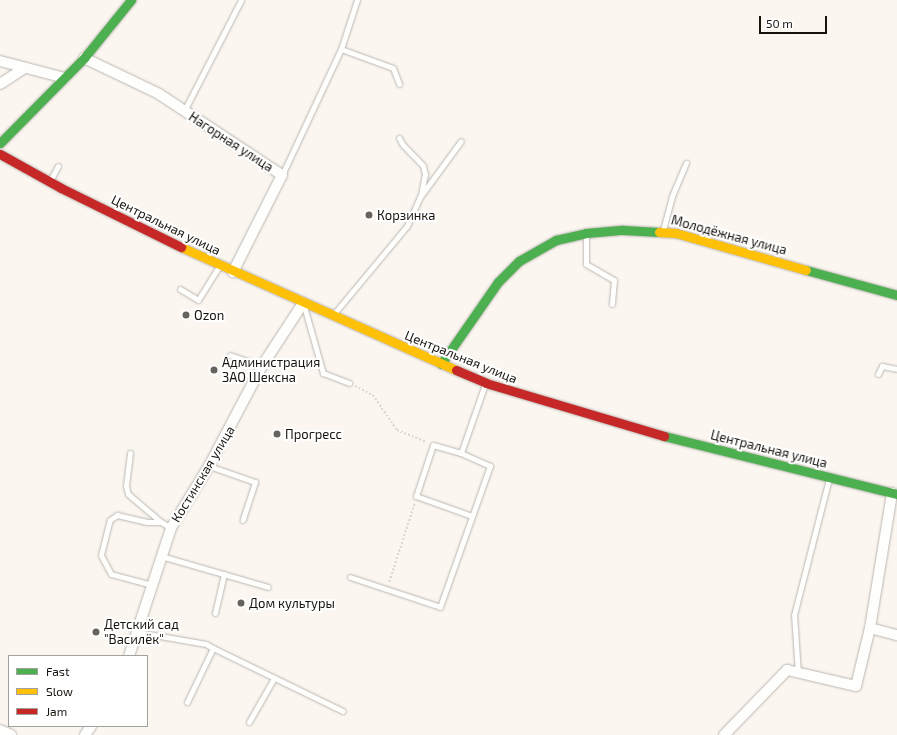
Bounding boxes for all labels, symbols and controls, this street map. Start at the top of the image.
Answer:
scale bar [761,8,829,34]
text: 50 m [766,16,793,30]
street label: Нагорная улица [186,109,276,175]
street label: Центральная улица [109,192,223,258]
place label: Корзинка [377,207,435,223]
marker: Корзинка [364,210,374,220]
street label: Молодёжная улица [669,212,789,258]
place label: Ozon [194,307,224,323]
marker: Ozon [181,310,191,320]
street label: Центральная улица [403,327,519,387]
place label: Администрация ЗАО Шексна [222,355,320,386]
marker: Администрация ЗАО Шексна [209,365,219,375]
street label: Костинская улица [168,423,238,525]
place label: Прогресс [285,426,342,442]
street label: Центральная улица [709,427,829,471]
marker: Прогресс [272,429,282,439]
place label: Дом культуры [249,595,335,611]
marker: Дом культуры [236,598,246,608]
place label: Детский сад "Василёк" [104,617,179,648]
marker: Детский сад "Василёк" [91,627,101,637]
legend [8,655,148,727]
text: Fast [46,664,69,678]
text: Slow [46,684,73,698]
text: Jam [46,704,67,718]

